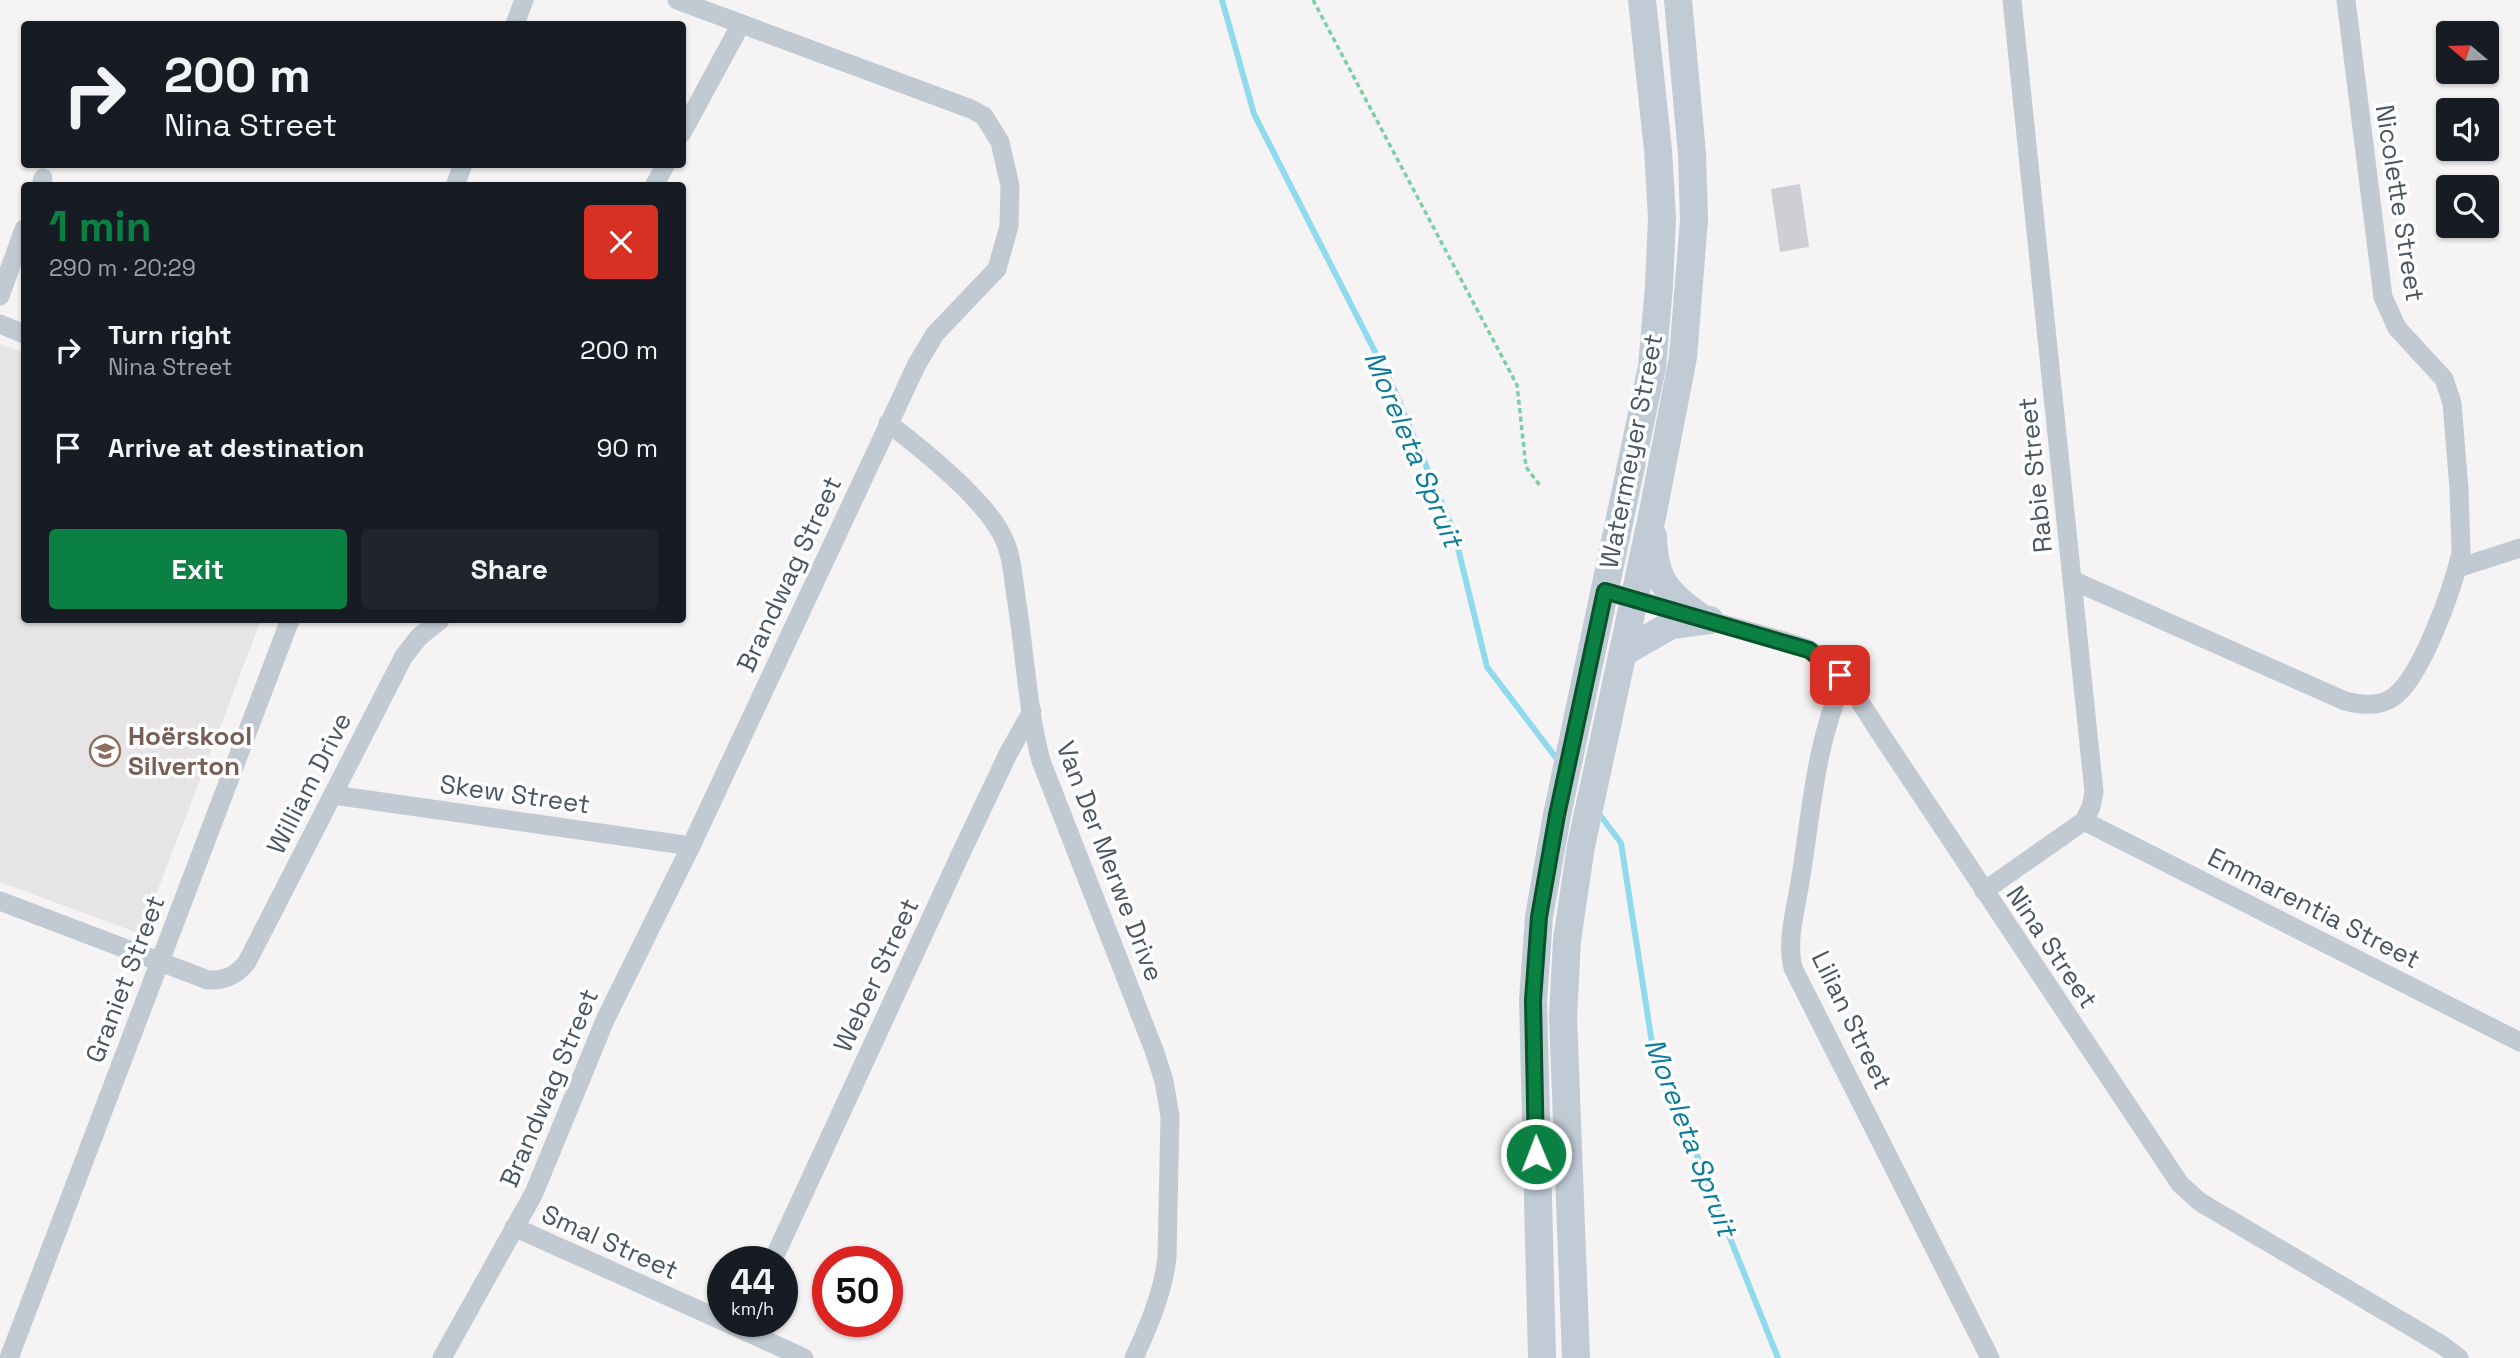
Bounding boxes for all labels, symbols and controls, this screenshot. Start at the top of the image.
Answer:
north arrow [2436,21,2499,84]
map controls [2436,21,2499,238]
text: 200 m [164,44,311,106]
icon: right [49,49,140,140]
button: sound [2436,98,2499,161]
street label: Nicolette Street [2368,102,2432,304]
text: Nina Street [164,105,337,145]
button: search [2436,175,2499,238]
text: 1 min [49,200,152,253]
button: close [584,205,658,279]
text: 290 m · 20:29 [49,253,196,283]
text: Turn right [108,318,232,352]
icon: right [49,331,87,369]
street label: Watermeyer Street [1592,331,1670,571]
text: 200 m [580,333,658,367]
water label: Moreleta Spruit [1356,345,1473,555]
text: Nina Street [108,352,232,382]
street label: Rabie Street [2010,396,2060,554]
icon: arrive [49,429,87,467]
text: Arrive at destination [108,431,365,465]
text: 90 m [596,431,658,465]
street label: Brandwag Street [729,471,849,677]
button: Exit [49,529,347,609]
button: Share [361,529,658,609]
pin [1810,645,1870,705]
icon: arrive [1821,656,1859,694]
street label: William Drive [259,706,359,860]
place label: Hoërskool Silverton [128,719,252,783]
school or university icon: Hoërskool Silverton [88,734,122,768]
street label: Van Der Merwe Drive [1049,736,1171,986]
street label: Skew Street [438,767,592,821]
street label: Emmarentia Street [2202,840,2426,976]
street label: Nina Street [1999,879,2105,1015]
street label: Graniet Street [77,890,173,1068]
street label: Weber Street [826,893,926,1057]
street label: Lilian Street [1804,945,1900,1095]
street label: Brandwag Street [492,984,606,1192]
water label: Moreleta Spruit [1637,1033,1747,1244]
position arrow [1499,1117,1573,1191]
street label: Smal Street [537,1197,683,1287]
speed limit sign: 50 [812,1246,903,1337]
text: 44 [730,1260,775,1304]
text: km/h [731,1297,774,1320]

